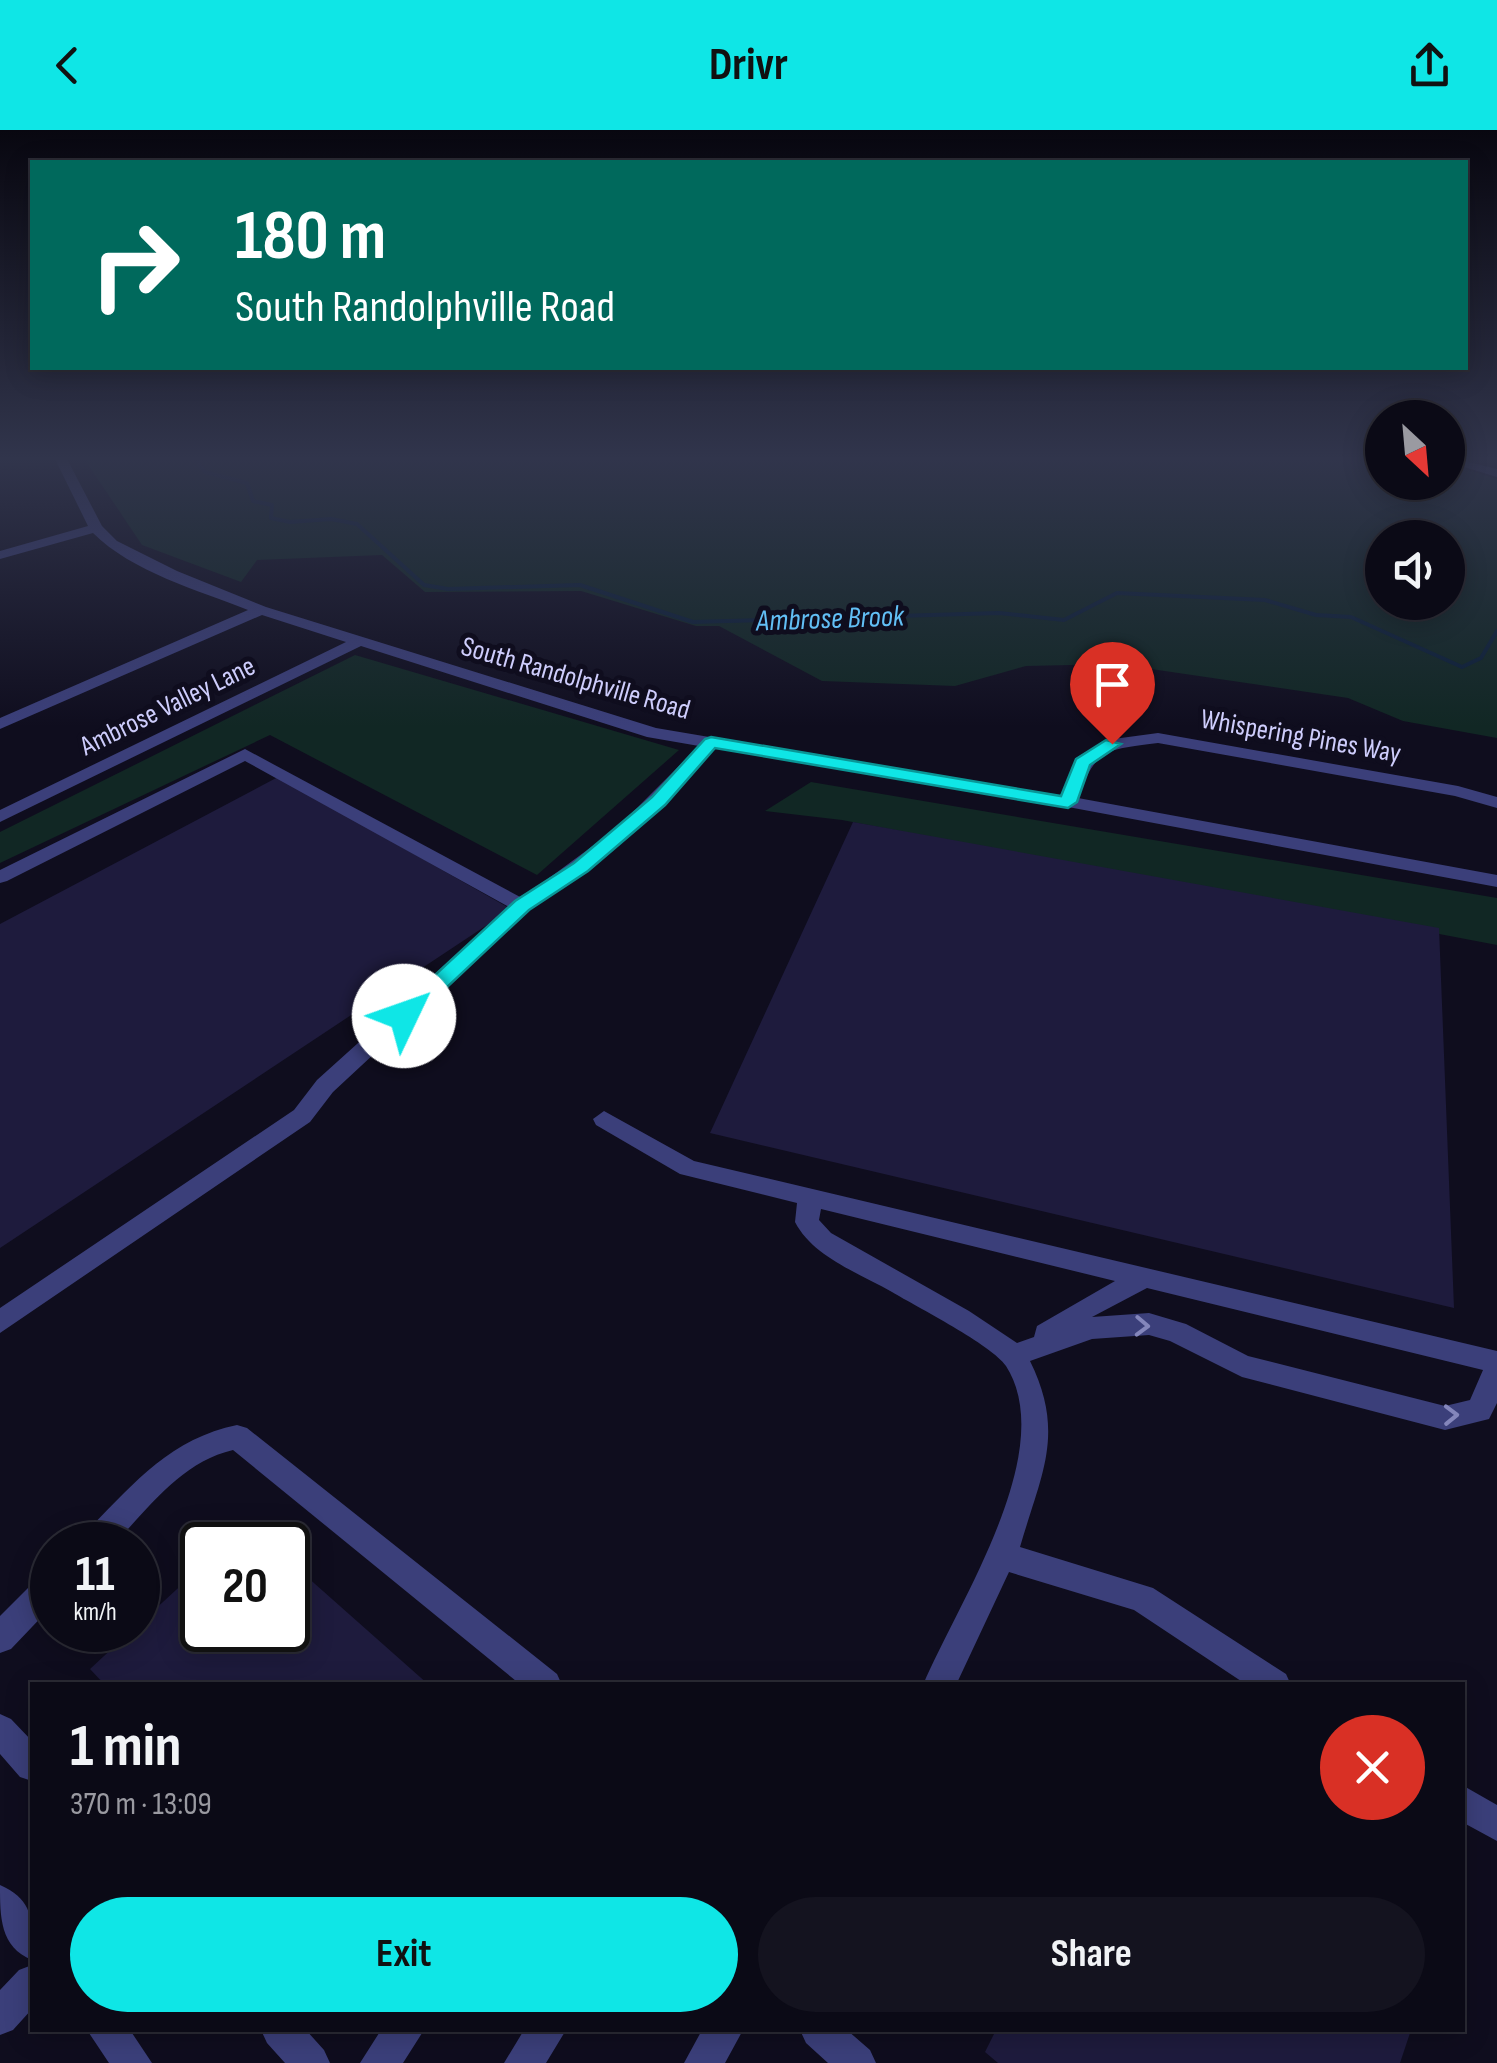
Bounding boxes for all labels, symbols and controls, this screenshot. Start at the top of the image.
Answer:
icon: back [40,38,95,93]
text: Drivr [709,38,788,93]
icon: share [1402,38,1457,93]
text: 180 m [235,195,386,279]
icon: right [70,200,200,330]
text: South Randolphville Road [235,280,615,335]
north arrow [1365,400,1465,500]
map controls [1365,400,1465,620]
button: sound [1365,520,1465,620]
water label: Ambrose Brook [754,598,905,640]
street label: South Randolphville Road [457,630,694,727]
pin [1070,642,1155,745]
street label: Ambrose Valley Lane [74,650,261,763]
icon: arrive [1085,657,1140,712]
street label: Whispering Pines Way [1198,703,1404,770]
position arrow [352,964,456,1068]
one-way arrow [1134,1316,1150,1337]
one-way arrow [1444,1404,1459,1426]
speed limit sign: 20 [180,1522,310,1652]
text: 11 [75,1545,115,1605]
text: km/h [73,1597,117,1628]
text: 1 min [70,1711,182,1783]
button: close [1320,1715,1425,1820]
text: 370 m · 13:09 [70,1785,212,1824]
button: Exit [70,1897,738,2012]
button: Share [758,1897,1425,2012]

